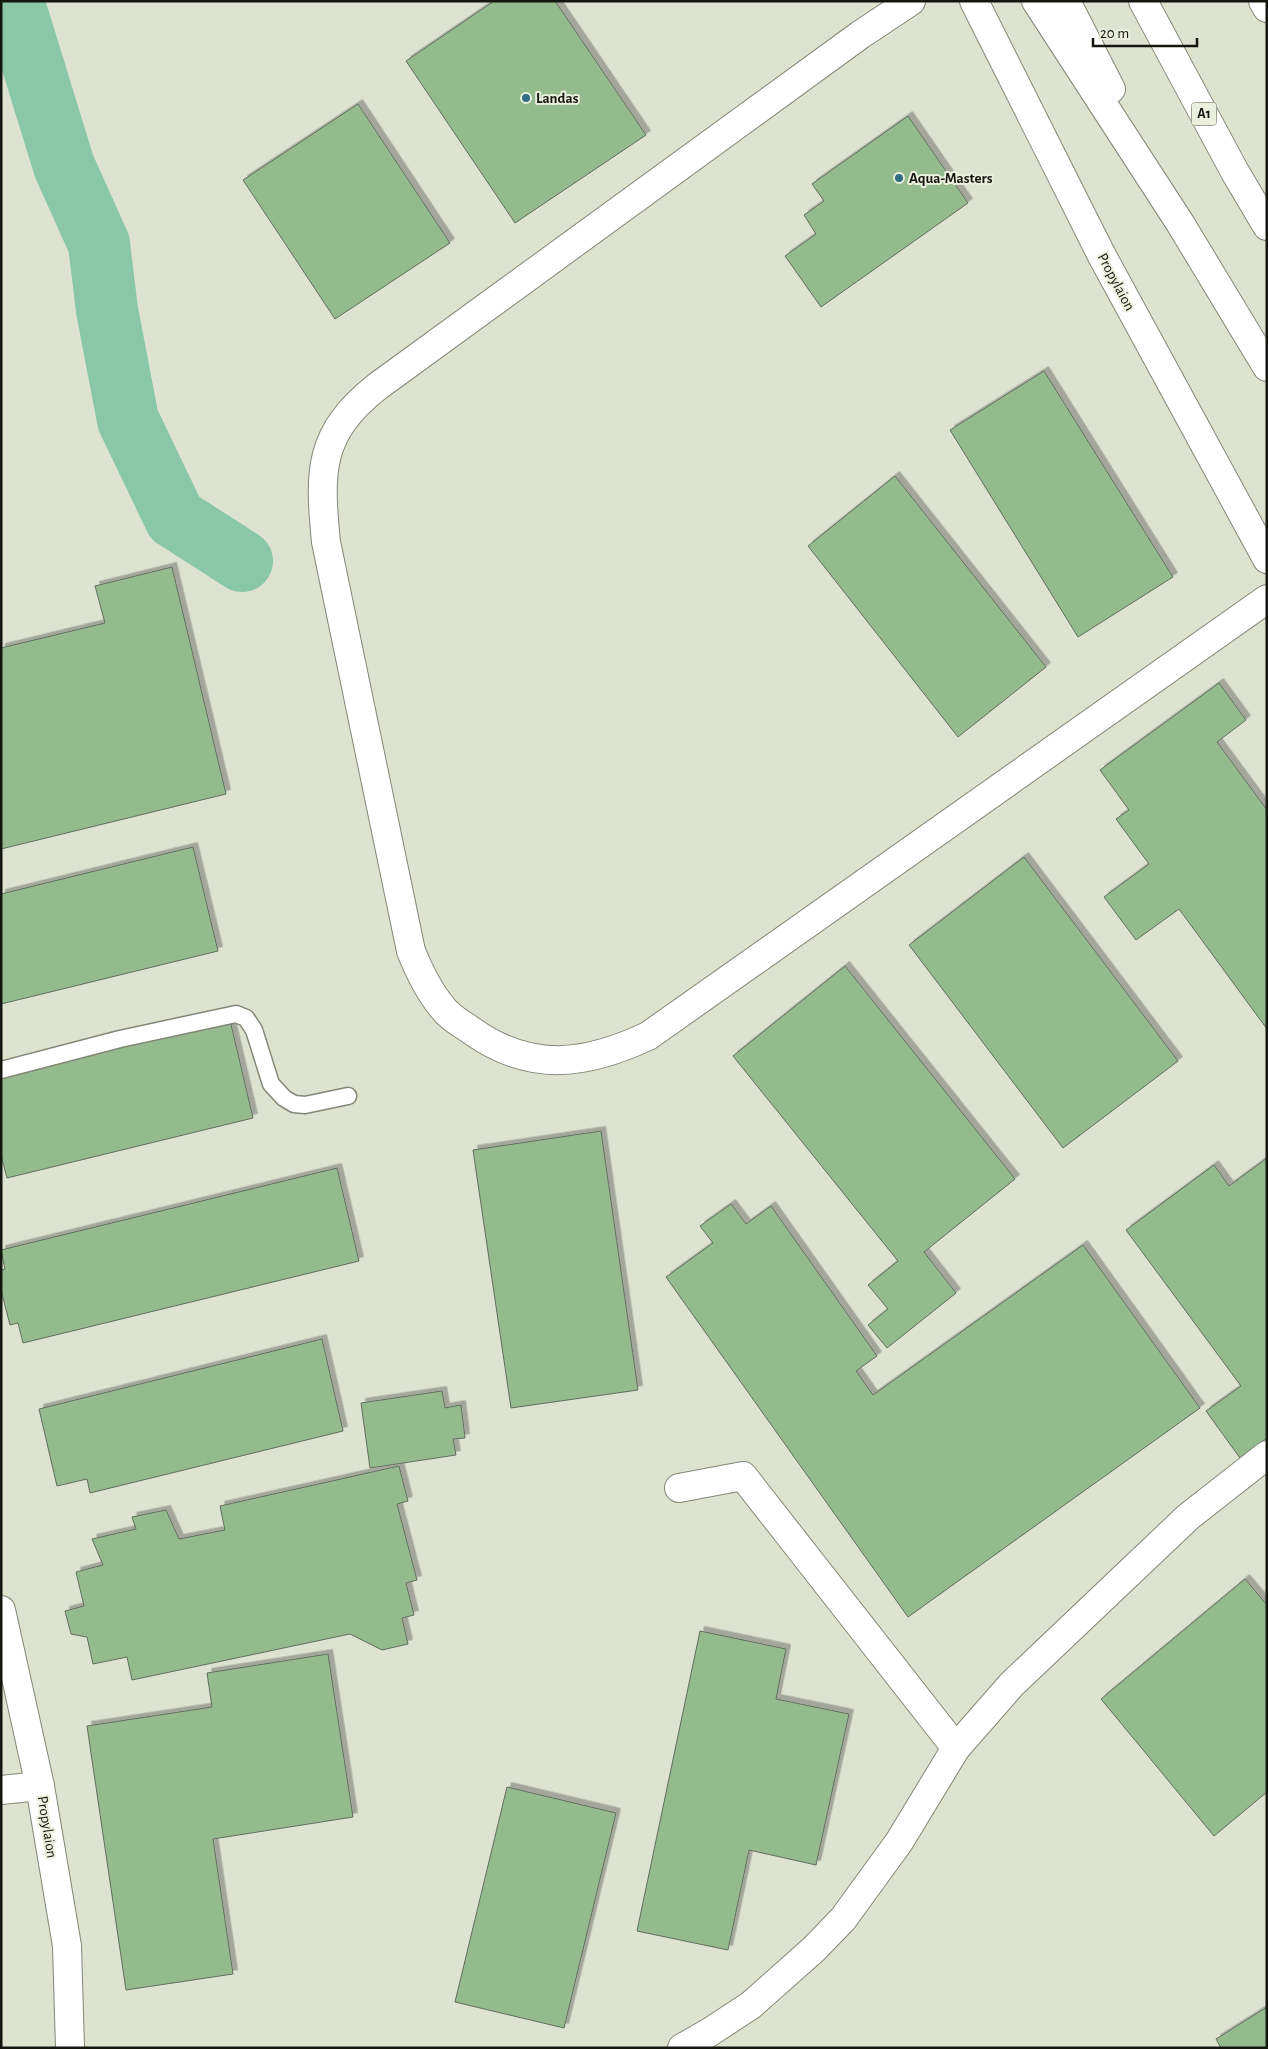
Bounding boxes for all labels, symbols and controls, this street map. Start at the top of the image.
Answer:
scale bar [1093,15,1197,47]
text: 20 m [1100,26,1129,41]
place label: Landas [536,91,579,106]
marker: Landas [520,92,532,104]
road number: A1 [1192,102,1216,126]
place label: Aqua-Masters [909,171,993,186]
marker: Aqua-Masters [893,172,905,184]
street label: Propylaion [1095,251,1137,313]
street label: Propylaion [35,1795,59,1859]

